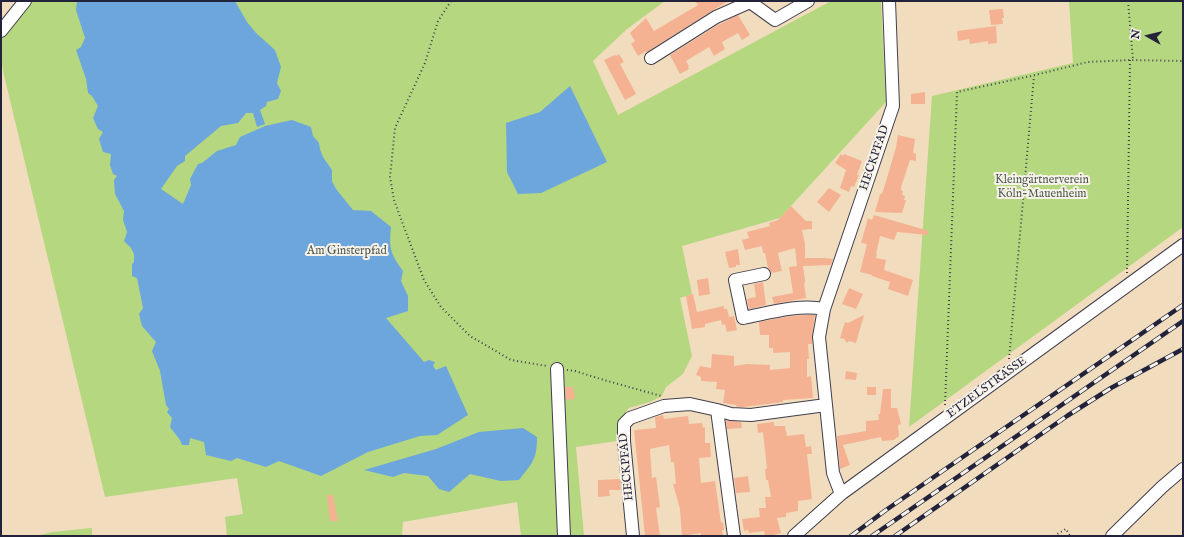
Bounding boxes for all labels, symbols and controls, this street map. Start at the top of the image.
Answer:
north arrow [1128,16,1168,56]
text: N [1129,29,1144,40]
street label: HECKPFAD [857,124,893,192]
park label: Kleingärtnerverein Köln-Mauenheim [995,174,1089,202]
park label: Am Ginsterpfad [307,245,387,259]
street label: ETZELSTRASSE [944,354,1030,422]
street label: HECKPFAD [617,433,637,501]

